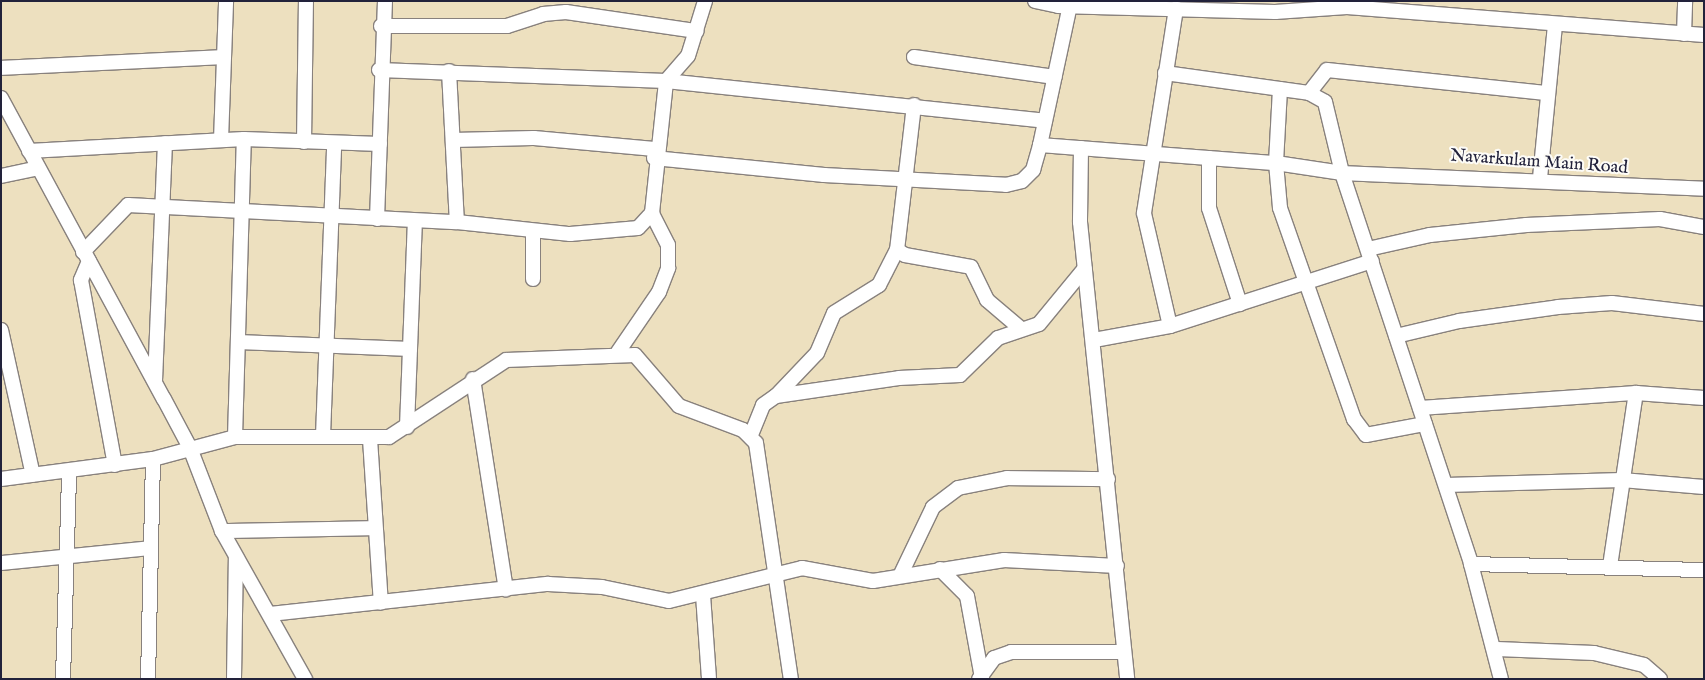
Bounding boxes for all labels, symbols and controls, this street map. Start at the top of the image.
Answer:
street label: Navarkulam Main Road [1449,146,1629,180]

